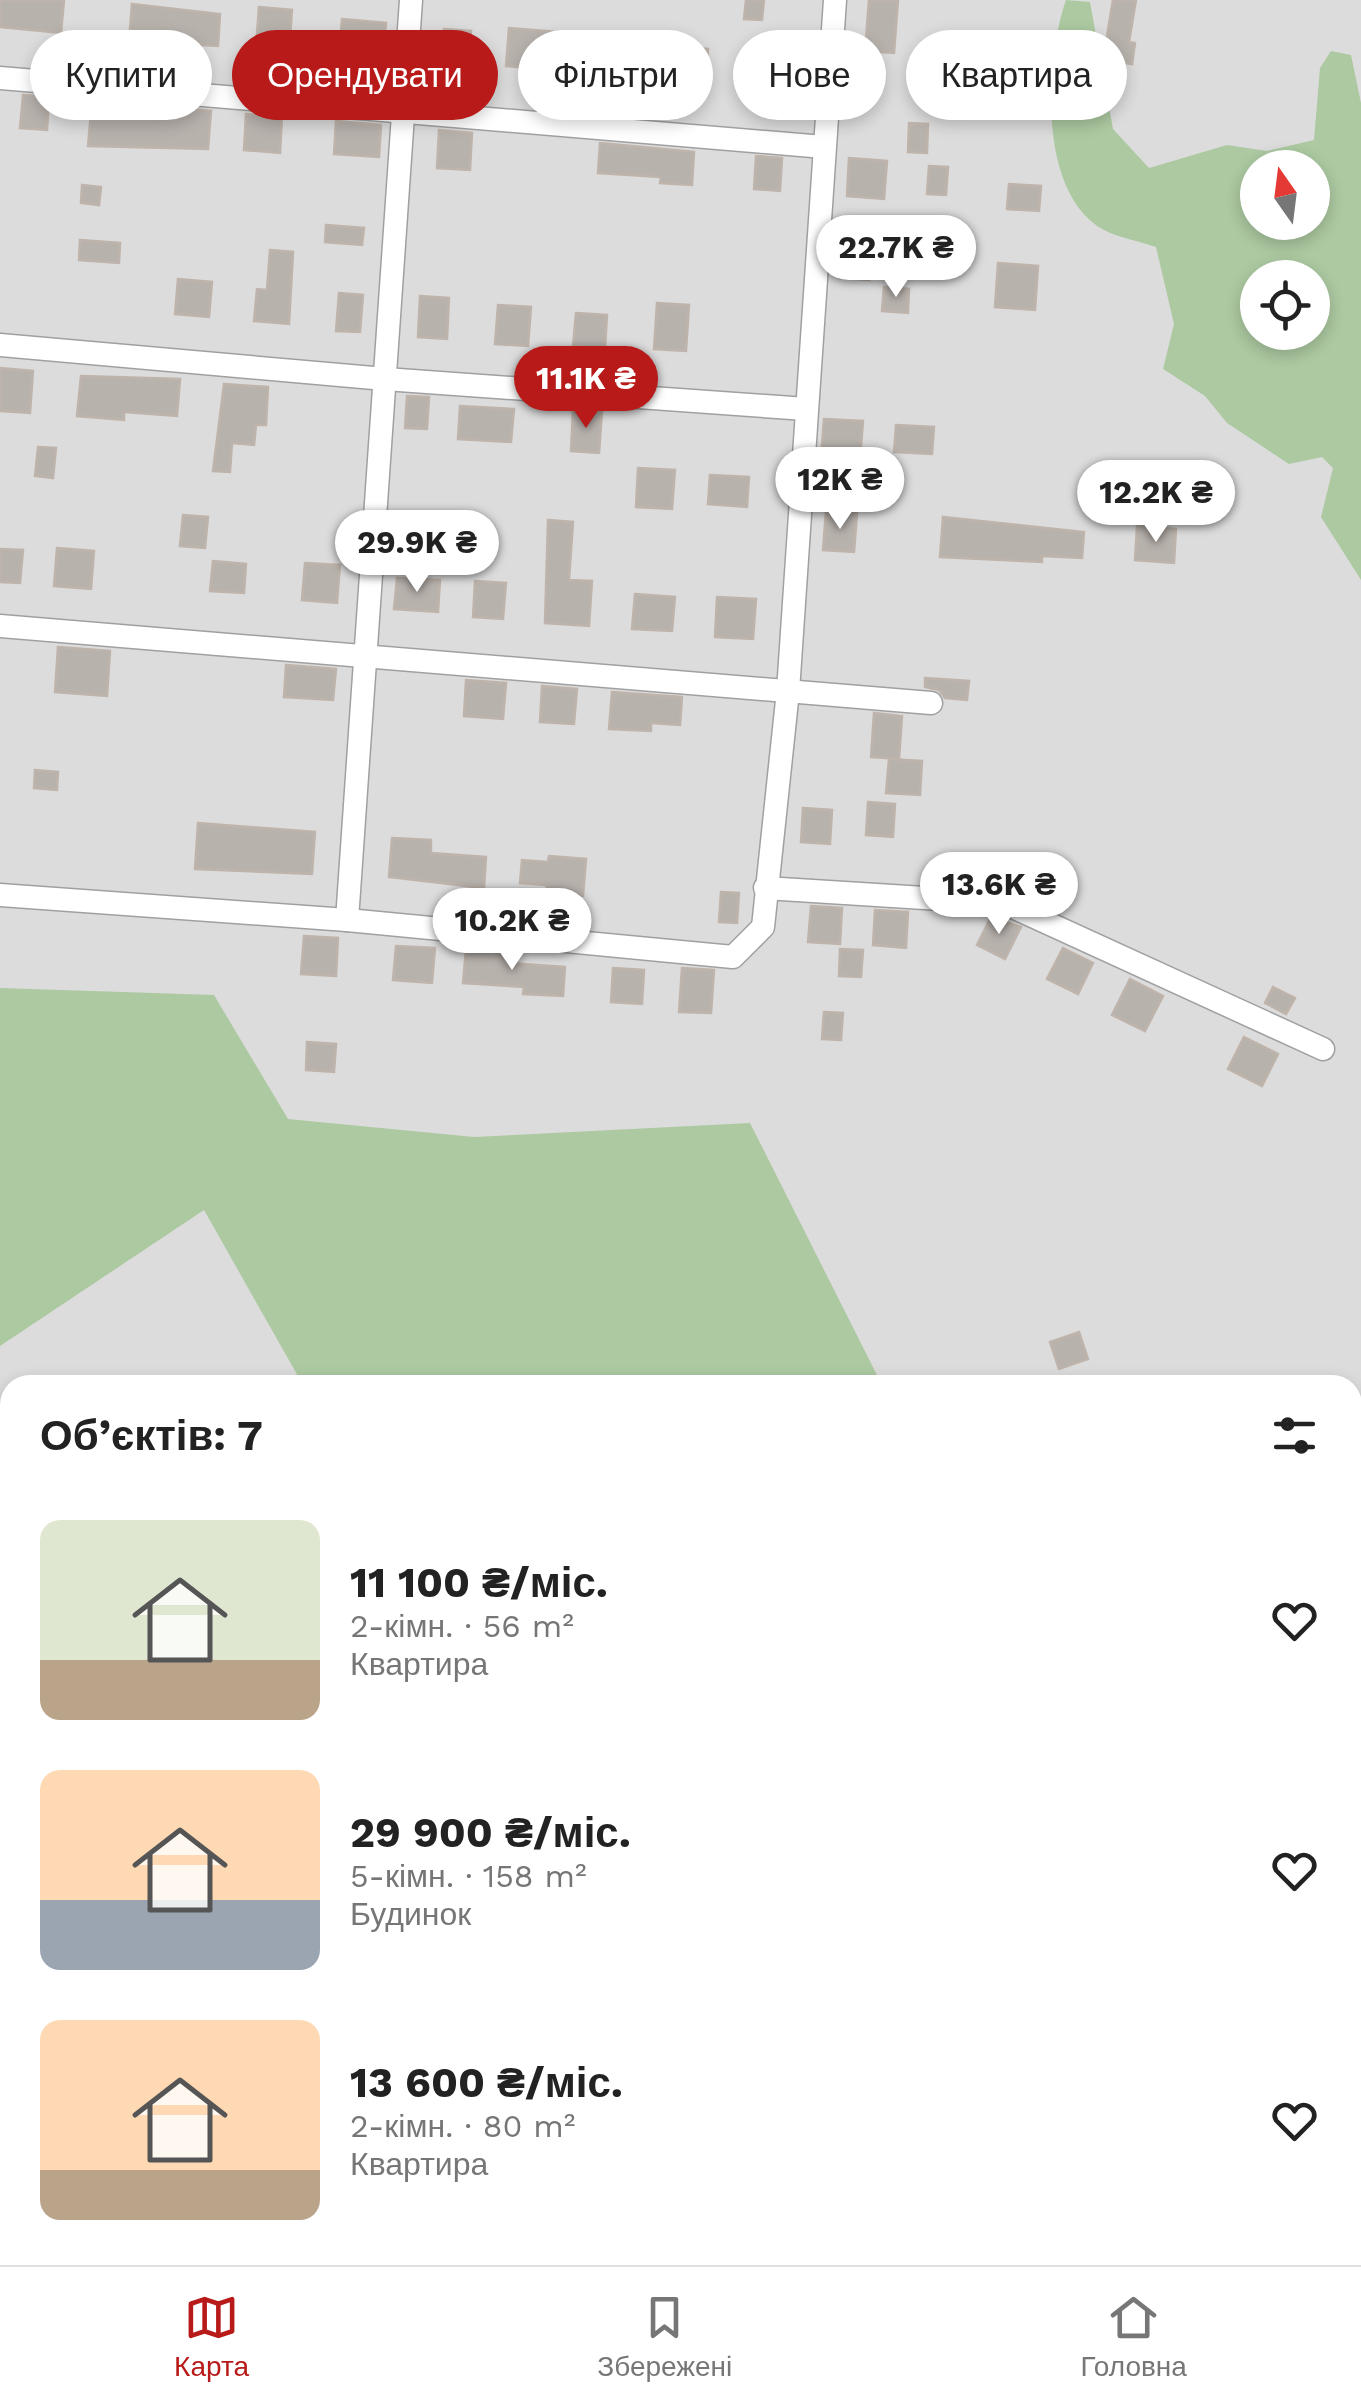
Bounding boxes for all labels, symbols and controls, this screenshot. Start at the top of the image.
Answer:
chip: Купити [30,30,212,120]
chip: Орендувати [232,30,498,120]
chip: Фільтри [518,30,713,120]
chip: Нове [733,30,886,120]
chip: Квартира [906,30,1127,120]
north arrow [1240,150,1330,240]
map controls [1240,150,1330,350]
pin: 22.7K ₴ [804,215,988,300]
text: 22.7K ₴ [838,228,954,266]
button: locate [1240,260,1330,350]
pin: 11.1K ₴ [494,346,678,431]
text: 11.1K ₴ [536,359,636,397]
pin: 12K ₴ [770,447,910,532]
text: 12K ₴ [797,460,883,498]
pin: 12.2K ₴ [1064,460,1248,545]
text: 12.2K ₴ [1099,473,1213,511]
pin: 29.9K ₴ [325,510,509,595]
text: 29.9K ₴ [357,523,477,561]
pin: 13.6K ₴ [907,852,1091,937]
text: 13.6K ₴ [942,865,1056,903]
pin: 10.2K ₴ [420,888,604,973]
text: 10.2K ₴ [455,901,569,939]
icon: filters [1267,1408,1322,1463]
text: Об’єктів: 7 [40,1411,263,1460]
text: 11 100 ₴/міс. [350,1558,608,1607]
icon: home [120,1560,240,1680]
icon: heart [1267,1593,1322,1648]
text: 2-кімн. · 56 m² [350,1607,574,1645]
text: Квартира [350,1645,488,1683]
text: 29 900 ₴/міс. [350,1808,631,1857]
icon: home [120,1810,240,1930]
icon: heart [1267,1843,1322,1898]
text: 5-кімн. · 158 m² [350,1857,587,1895]
text: Будинок [350,1895,471,1933]
text: 13 600 ₴/міс. [350,2058,623,2107]
icon: home [120,2060,240,2180]
icon: heart [1267,2093,1322,2148]
text: 2-кімн. · 80 m² [350,2107,575,2145]
text: Квартира [350,2145,488,2183]
tab: Карта [174,2290,249,2383]
tab: Збережені [597,2290,732,2383]
tab: Головна [1081,2290,1187,2383]

